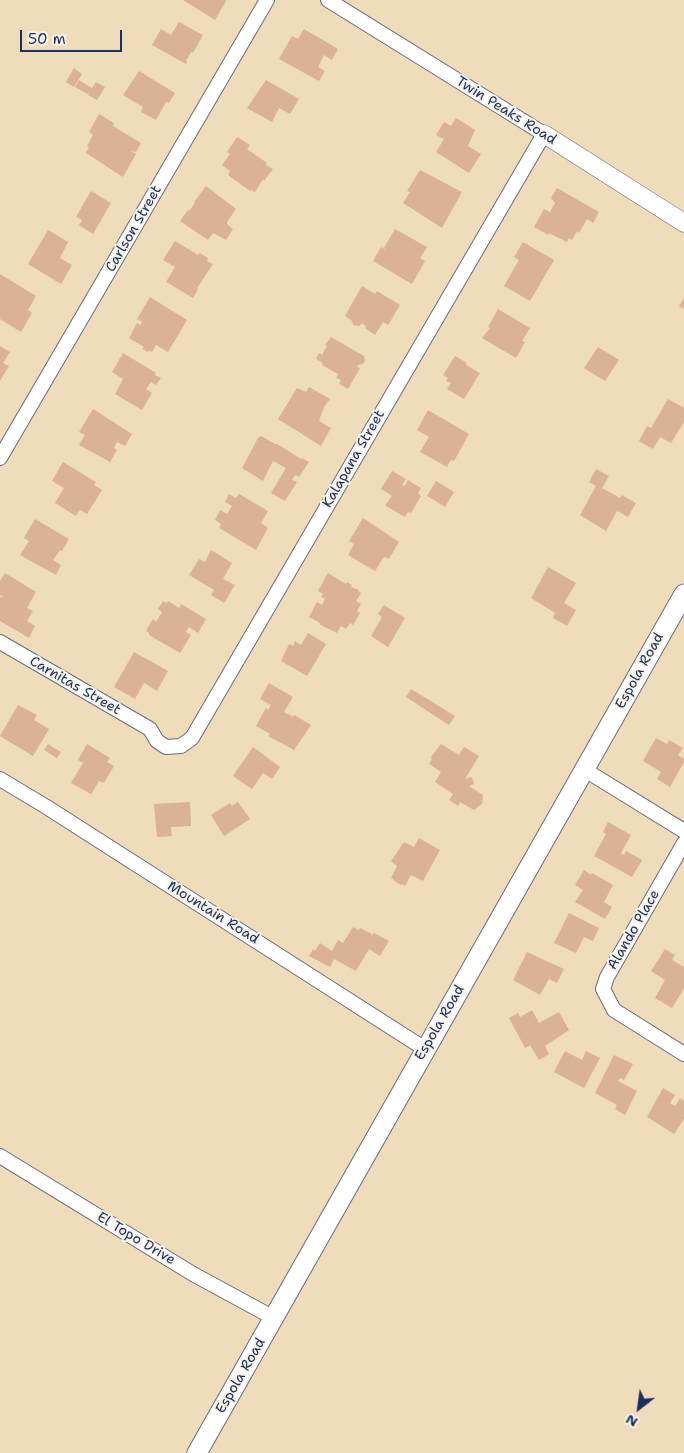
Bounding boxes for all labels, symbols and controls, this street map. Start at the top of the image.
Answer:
scale bar [22,20,125,52]
text: 50 m [28,29,66,49]
street label: Twin Peaks Road [453,73,559,149]
street label: Carlson Street [102,183,166,275]
street label: Kalapana Street [319,407,389,511]
street label: Espola Road [612,630,668,712]
street label: Carnitas Street [26,653,124,719]
street label: Mountain Road [164,878,262,948]
street label: Alando Place [604,887,664,973]
street label: Espola Road [412,982,468,1064]
street label: El Topo Drive [94,1209,178,1269]
street label: Espola Road [213,1335,269,1417]
north arrow [614,1383,664,1433]
text: N [622,1410,641,1432]

